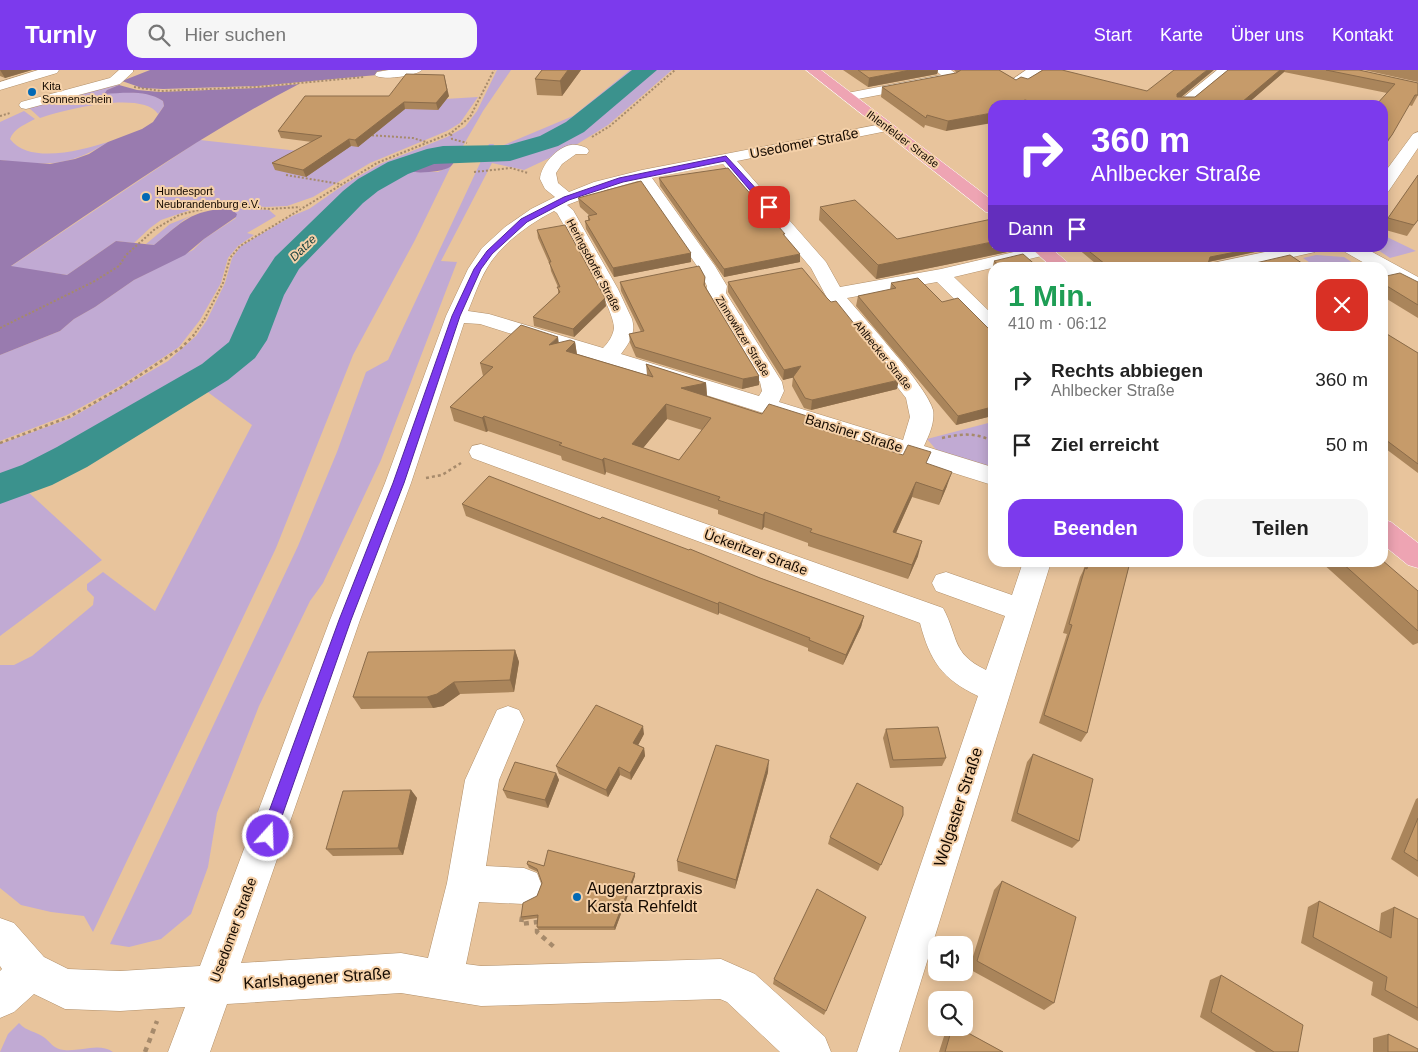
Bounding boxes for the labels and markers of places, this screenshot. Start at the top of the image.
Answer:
place label: Kita Sonnenschein [42,80,112,105]
marker: Kita Sonnenschein [26,86,38,98]
place label: Hundesport Neubrandenburg e.V. [156,185,260,210]
pin [748,186,790,228]
marker: Hundesport Neubrandenburg e.V. [140,191,152,203]
place label: Augenarztpraxis Karsta Rehfeldt [587,880,703,915]
marker: Augenarztpraxis Karsta Rehfeldt [571,891,583,903]

